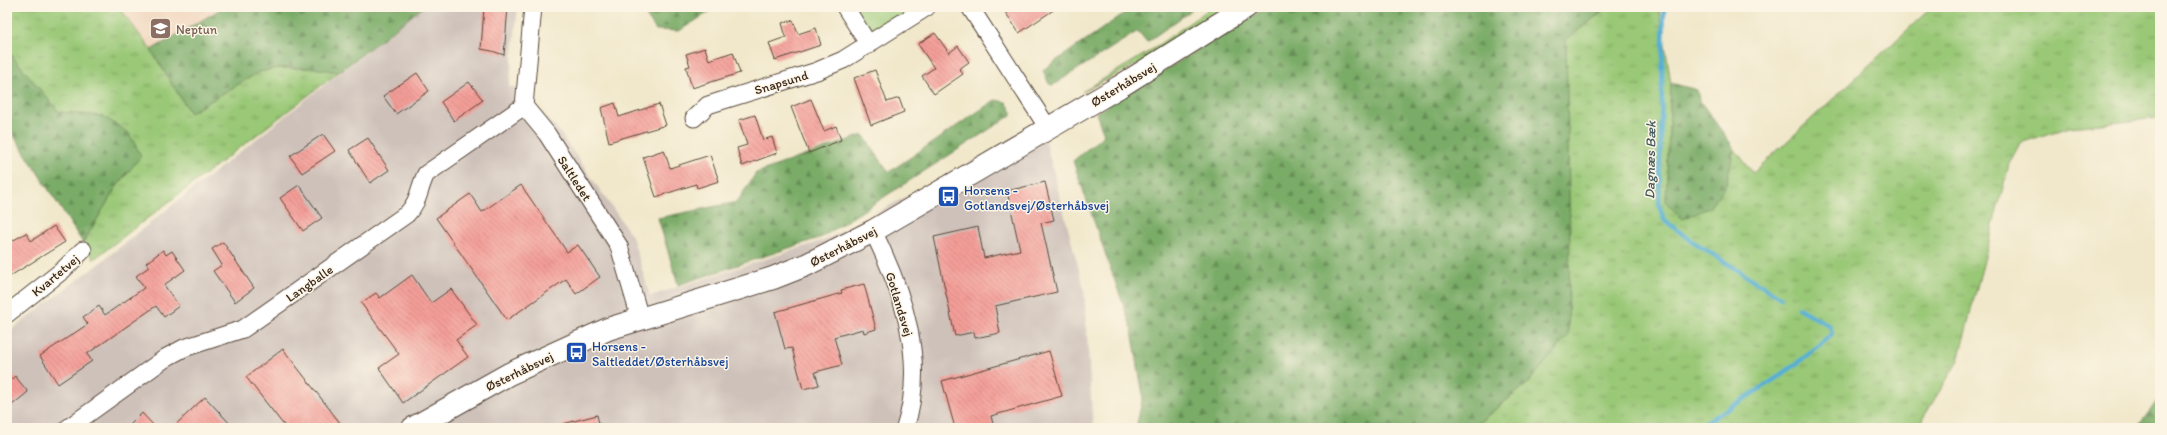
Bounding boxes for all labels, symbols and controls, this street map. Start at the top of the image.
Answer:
school or university icon: Neptun [148,16,174,42]
place label: Neptun [176,22,218,37]
street label: Østerhåbsvej [1088,59,1159,110]
street label: Snapsund [753,67,810,98]
water label: Dagnæs Bæk [1641,120,1660,199]
street label: Saltledet [554,153,595,204]
place label: Horsens - Gotlandsvej/Østerhåbsvej [964,183,1109,213]
bus stop icon: Horsens - Gotlandsvej/Østerhåbsvej [936,184,962,210]
street label: Østerhåbsvej [807,223,879,270]
street label: Kvartetvej [29,251,82,300]
street label: Langballe [283,262,336,305]
street label: Gotlandsvej [883,270,916,338]
place label: Horsens - Saltleddet/Østerhåbsvej [592,339,728,369]
bus stop icon: Horsens - Saltleddet/Østerhåbsvej [564,340,590,366]
street label: Østerhåbsvej [483,349,555,394]

